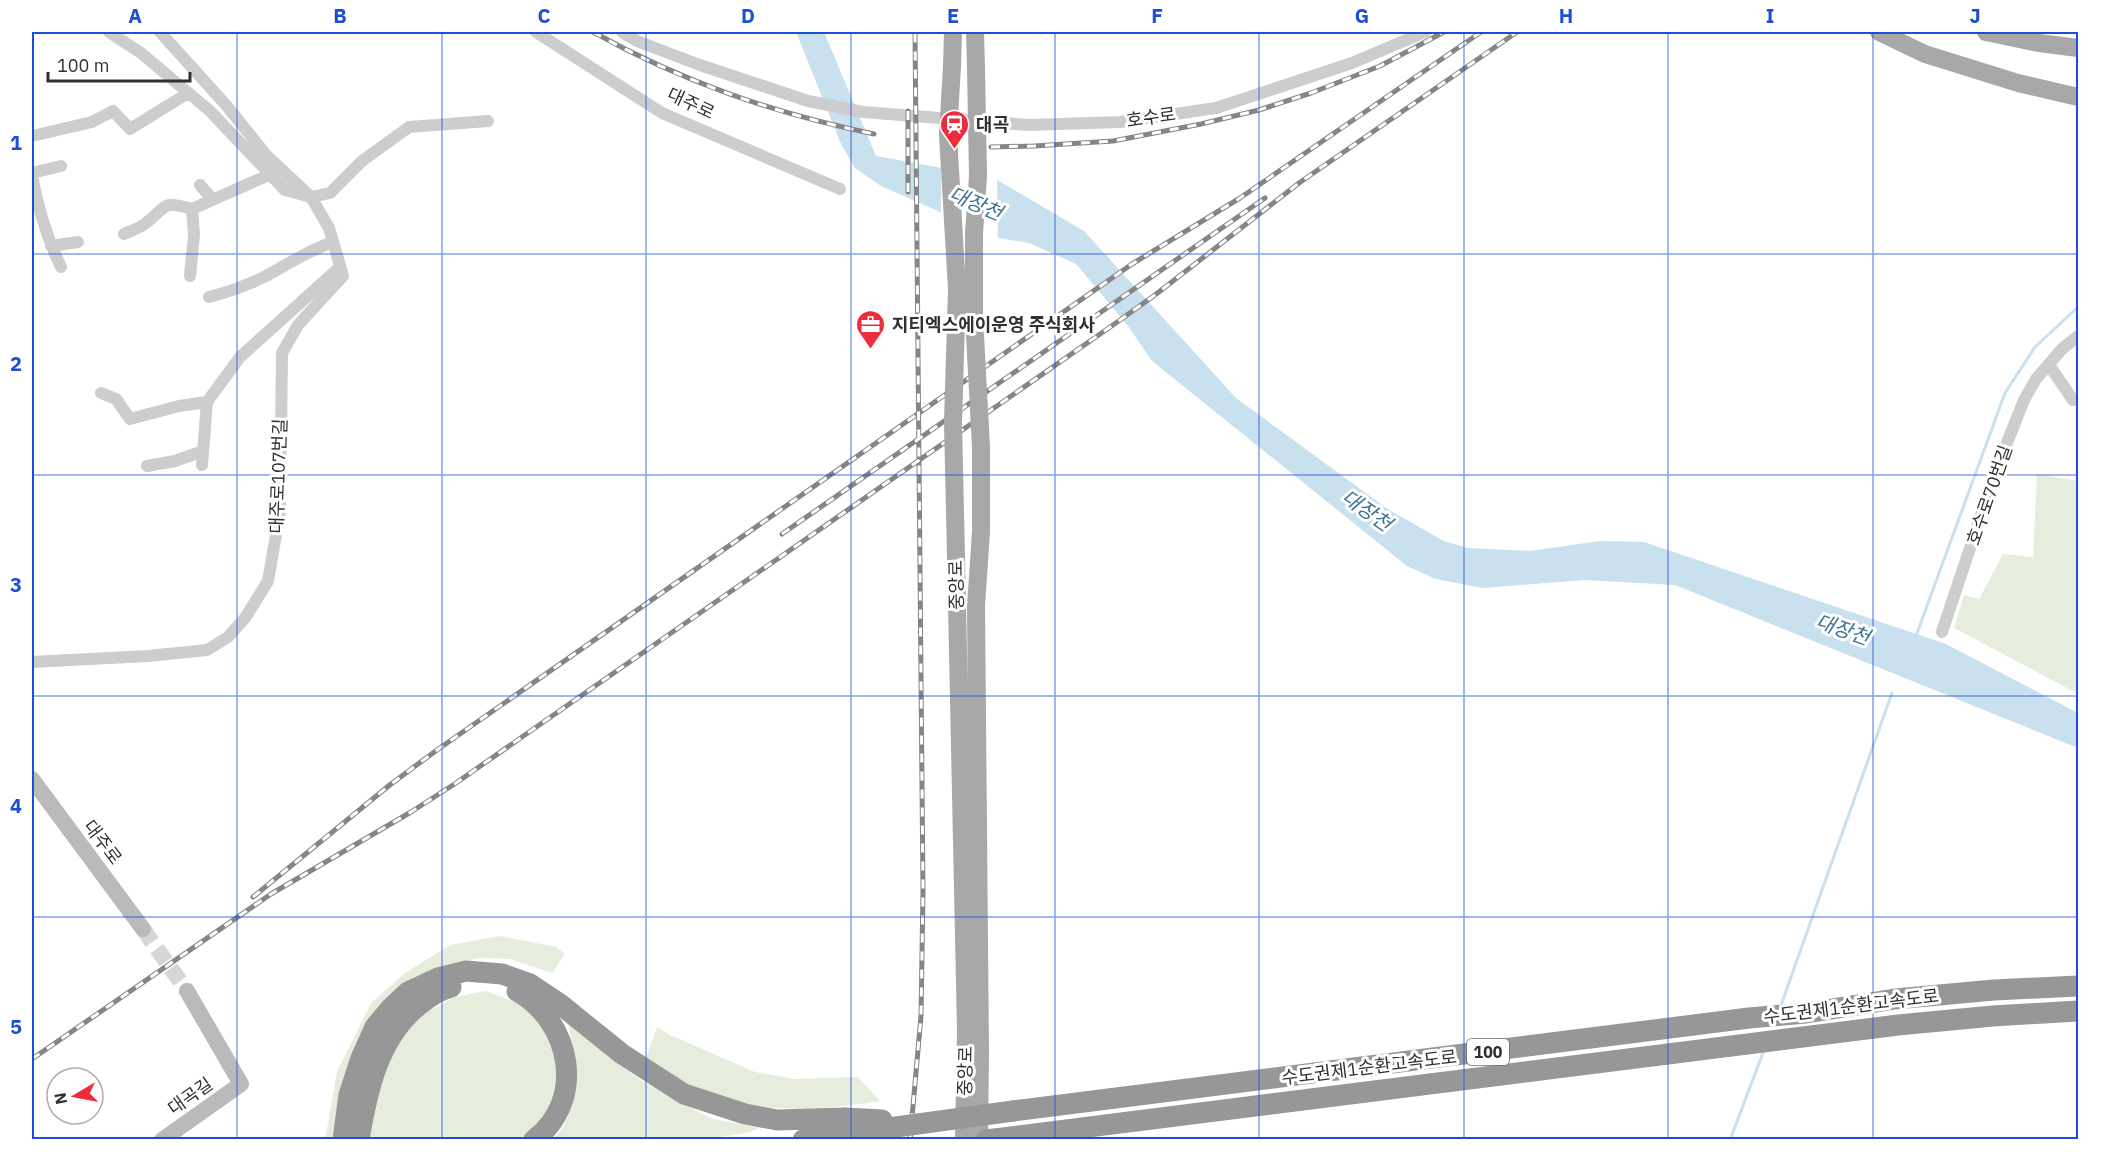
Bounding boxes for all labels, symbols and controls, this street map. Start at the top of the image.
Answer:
text: A [128,2,142,29]
text: B [333,2,347,29]
text: C [537,2,551,29]
text: D [741,2,755,29]
text: E [947,2,959,29]
text: F [1151,2,1163,29]
text: G [1355,2,1369,29]
text: H [1559,2,1573,29]
text: I [1766,2,1774,29]
text: J [1969,2,1981,29]
scale bar [48,45,190,83]
text: 100 m [57,54,109,77]
street label: 대주로 [664,82,718,124]
street label: 호수로 [1125,102,1177,132]
station icon: 대곡 [939,108,971,150]
place label: 대곡 [976,113,1009,136]
text: 1 [10,129,22,156]
water label: 대장천 [945,180,1009,227]
office icon: 지티엑스에이운영 주식회사 [855,308,887,350]
place label: 지티엑스에이운영 주식회사 [892,313,1095,336]
text: 2 [10,350,22,377]
street label: 대주로107번길 [264,418,292,534]
street label: 호수로70번길 [1961,442,2017,548]
water label: 대장천 [1337,483,1399,538]
street label: 중앙로 [944,560,968,610]
text: 3 [10,571,22,598]
water label: 대장천 [1813,607,1876,652]
text: 4 [10,792,22,819]
street label: 대주로 [79,815,127,869]
street label: 수도권제1순환고속도로 [1762,984,1940,1028]
text: 5 [10,1013,22,1040]
road number: 100 [1467,1039,1509,1065]
street label: 수도권제1순환고속도로 [1280,1045,1458,1089]
street label: 중앙로 [953,1046,977,1096]
north arrow [45,1066,105,1126]
street label: 대곡길 [163,1072,217,1120]
text: N [49,1091,71,1106]

